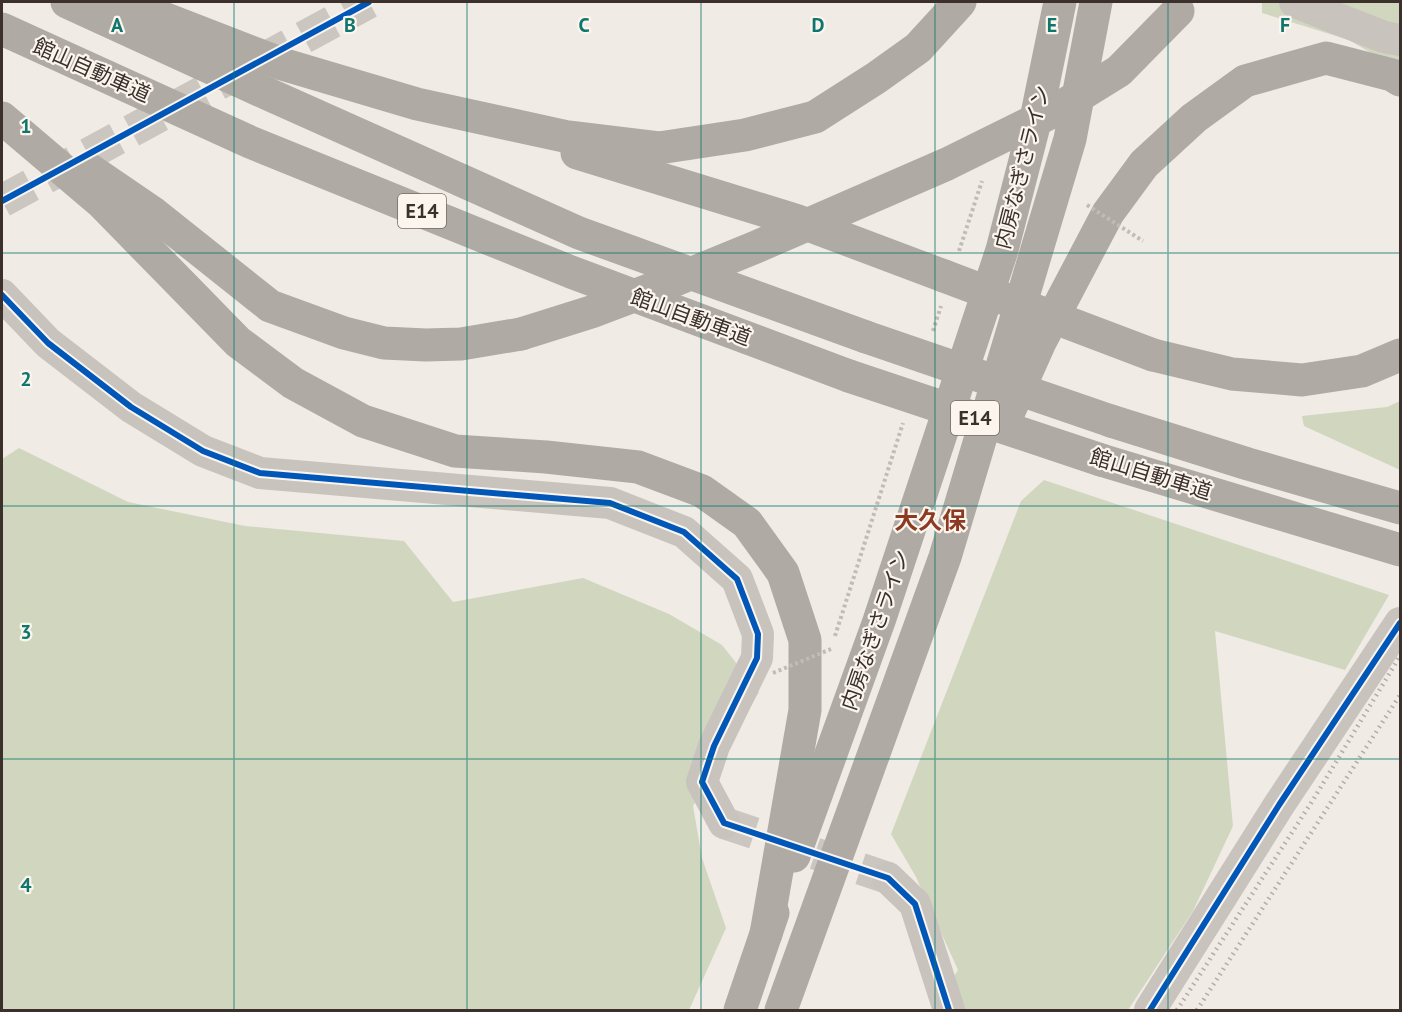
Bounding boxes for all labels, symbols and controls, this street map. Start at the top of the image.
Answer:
text: A [111,12,124,38]
text: B [344,12,356,38]
text: C [578,12,590,38]
text: D [812,12,825,38]
text: E [1047,12,1057,38]
text: F [1280,12,1290,38]
street label: 館山自動車道 [29,32,155,108]
street label: 内房なぎさライン [989,82,1055,252]
text: 1 [20,113,32,139]
road number: E14 [398,194,446,228]
street label: 館山自動車道 [627,283,755,351]
text: 2 [20,366,32,392]
road number: E14 [951,401,999,435]
street label: 館山自動車道 [1087,443,1215,505]
district label: 大久保 [894,505,966,536]
street label: 内房なぎさライン [835,546,915,714]
text: 3 [20,619,32,645]
text: 4 [20,872,32,898]

